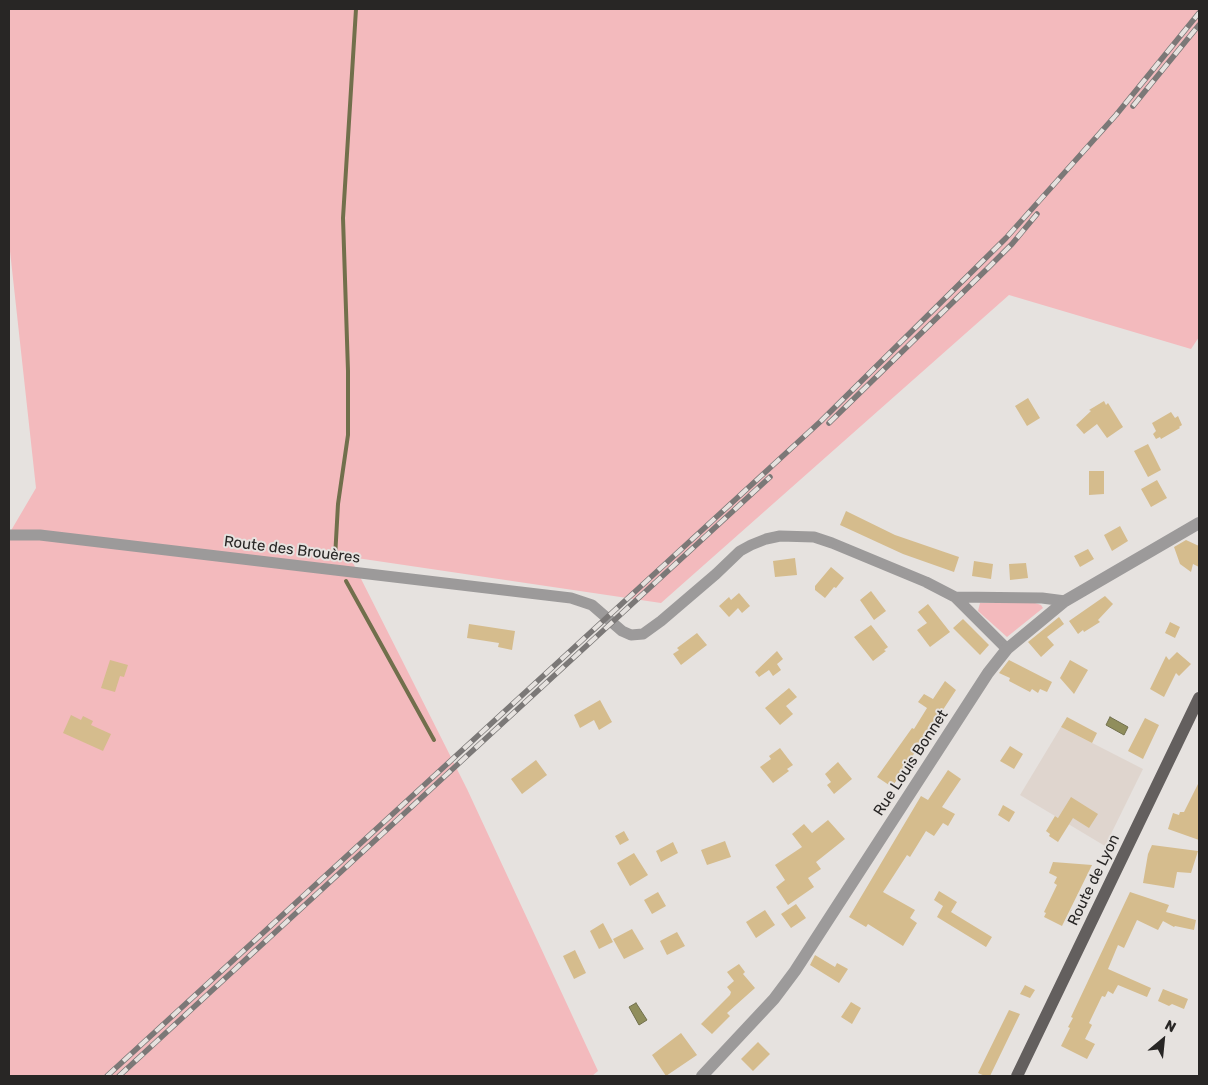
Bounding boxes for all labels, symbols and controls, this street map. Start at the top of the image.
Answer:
street label: Route des Brouères [223,533,361,567]
street label: Rue Louis Bonnet [870,707,952,819]
street label: Route de Lyon [1064,832,1124,928]
north arrow [1138,1015,1188,1065]
text: N [1162,1016,1179,1036]

